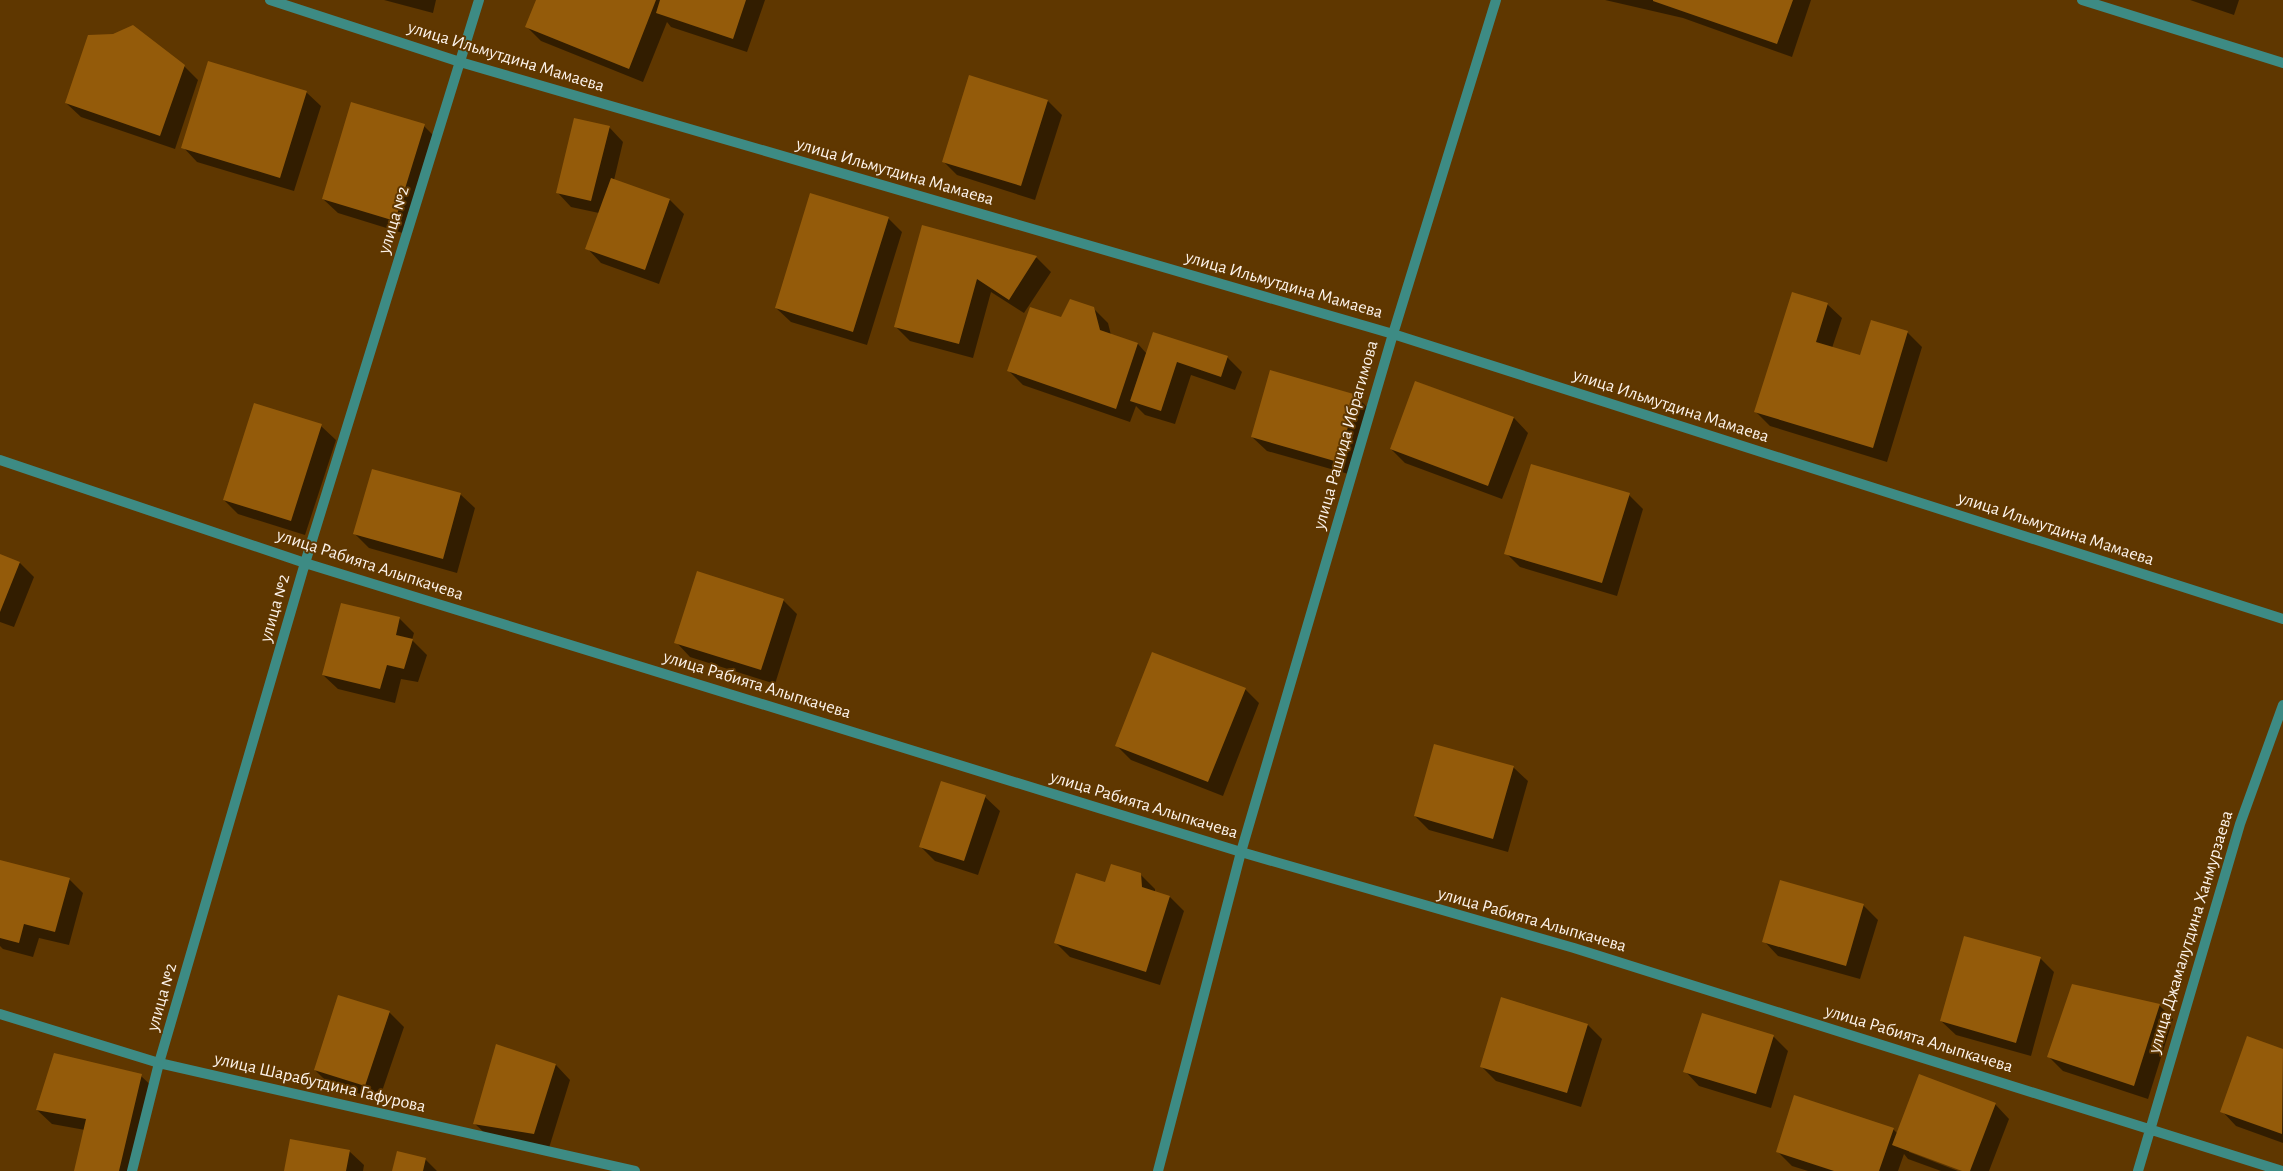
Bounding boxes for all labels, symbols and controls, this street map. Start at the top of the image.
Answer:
street label: улица Ильмутдина Мамаева [405,18,607,96]
street label: улица Ильмутдина Мамаева [793,135,996,209]
street label: улица №2 [375,184,413,257]
street label: улица Ильмутдина Мамаева [1182,248,1385,322]
street label: улица Рашида Ибрагимова [1309,338,1382,533]
street label: улица Ильмутдина Мамаева [1570,366,1771,446]
street label: улица Ильмутдина Мамаева [1955,489,2156,569]
street label: улица Рабията Алыпкачева [273,525,466,604]
street label: улица №2 [256,572,293,645]
street label: улица Рабията Алыпкачева [660,647,853,722]
street label: улица Рабията Алыпкачева [1047,767,1240,842]
street label: улица Джамалутдина Ханмурзаева [2145,808,2237,1057]
street label: улица Рабията Алыпкачева [1435,883,1629,956]
street label: улица №2 [143,961,180,1034]
street label: улица Рабията Алыпкачева [1822,1001,2015,1076]
street label: улица Шарабутдина Гафурова [212,1049,428,1116]

